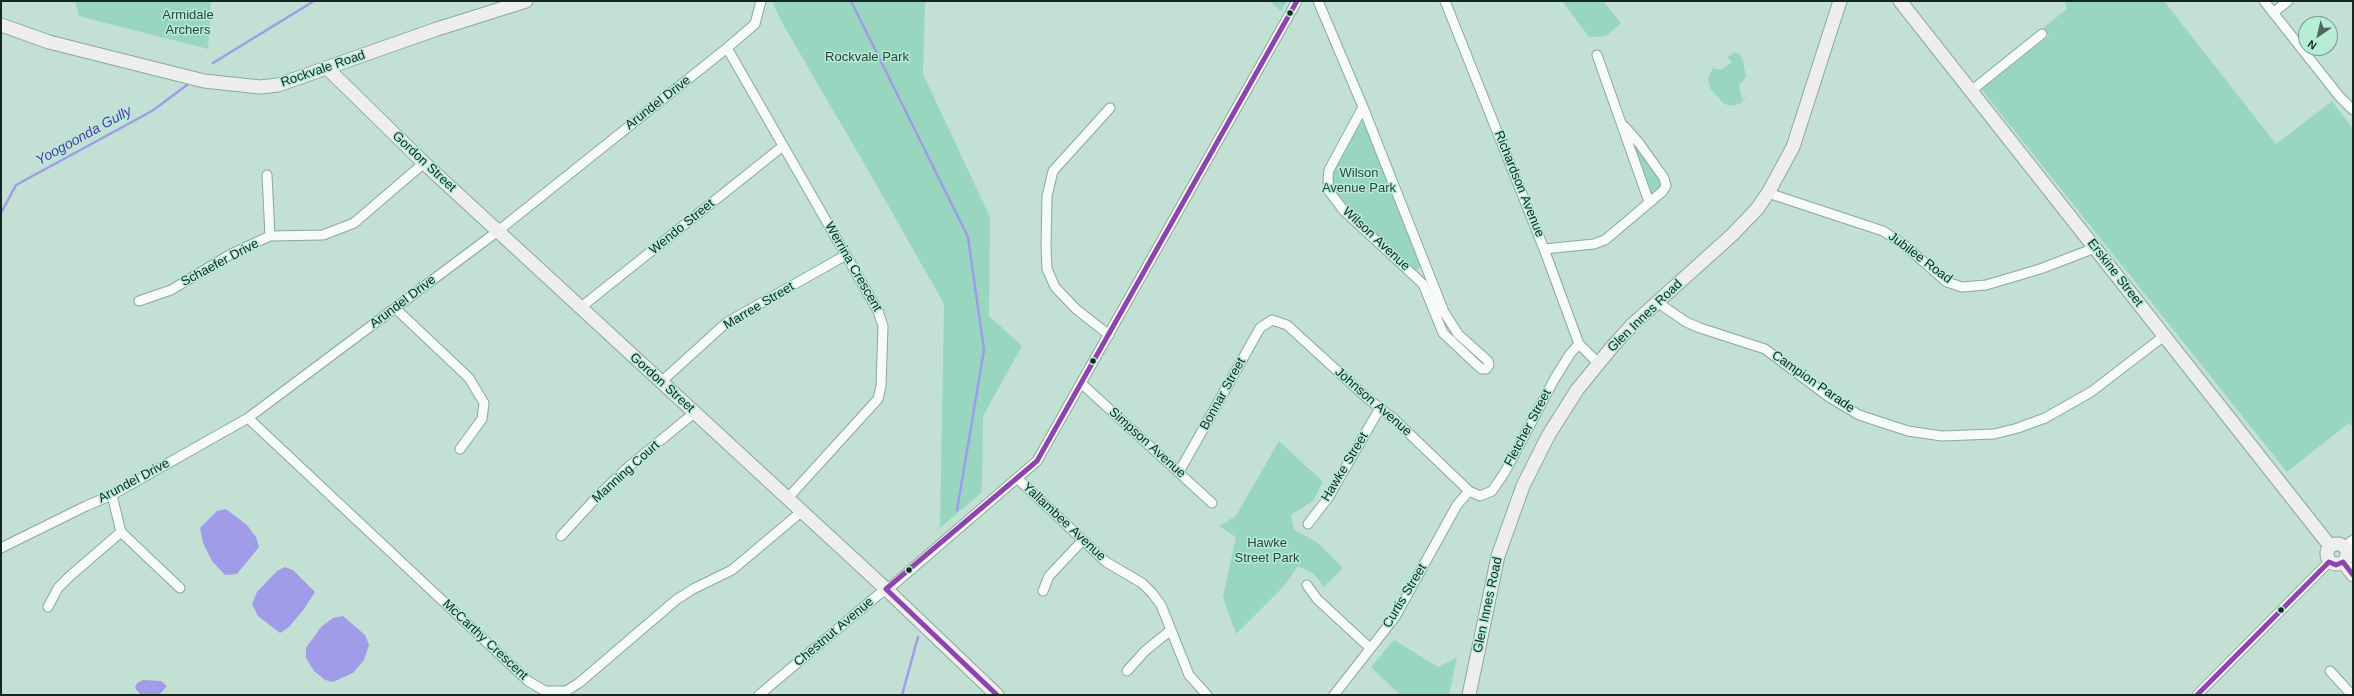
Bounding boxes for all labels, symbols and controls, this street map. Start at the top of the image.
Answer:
park label: Armidale Archers [162,7,214,38]
unlabelled marker [1285,8,1295,18]
north arrow [2298,16,2338,56]
text: N [2305,38,2319,52]
street label: Rockvale Road [279,47,367,91]
park label: Rockvale Park [825,49,909,65]
street label: Arundel Drive [622,73,694,133]
water label: Yoogoonda Gully [33,103,135,169]
street label: Gordon Street [389,128,459,196]
street label: Richardson Avenue [1491,129,1547,239]
park label: Wilson Avenue Park [1322,165,1396,196]
street label: Wendo Street [646,196,718,258]
street label: Wilson Avenue [1339,204,1413,274]
street label: Werrina Crescent [821,219,885,315]
street label: Jubilee Road [1885,229,1955,287]
street label: Schaefer Drive [178,236,262,290]
street label: Erskine Street [2084,236,2146,310]
street label: Arundel Drive [367,272,439,332]
street label: Glen Innes Road [1604,277,1686,355]
street label: Marree Street [721,279,797,333]
street label: Campion Parade [1769,348,1857,416]
street label: Gordon Street [626,350,698,416]
street label: Bonnar Street [1197,355,1249,433]
unlabelled marker [1088,356,1098,366]
street label: Johnson Avenue [1331,364,1415,440]
street label: Fletcher Street [1501,387,1555,469]
street label: Simpson Avenue [1105,404,1189,482]
street label: Hawke Street [1318,430,1372,504]
street label: Manning Court [589,438,663,506]
street label: Arundel Drive [96,456,172,506]
street label: Yallambee Avenue [1019,479,1109,565]
park label: Hawke Street Park [1234,535,1300,566]
street label: Glen Innes Road [1470,556,1506,654]
street label: Curtis Street [1380,561,1430,631]
unlabelled marker [904,565,914,575]
street label: Chestnut Avenue [791,594,877,670]
street label: McCarthy Crescent [439,596,531,684]
unlabelled marker [2276,605,2286,615]

